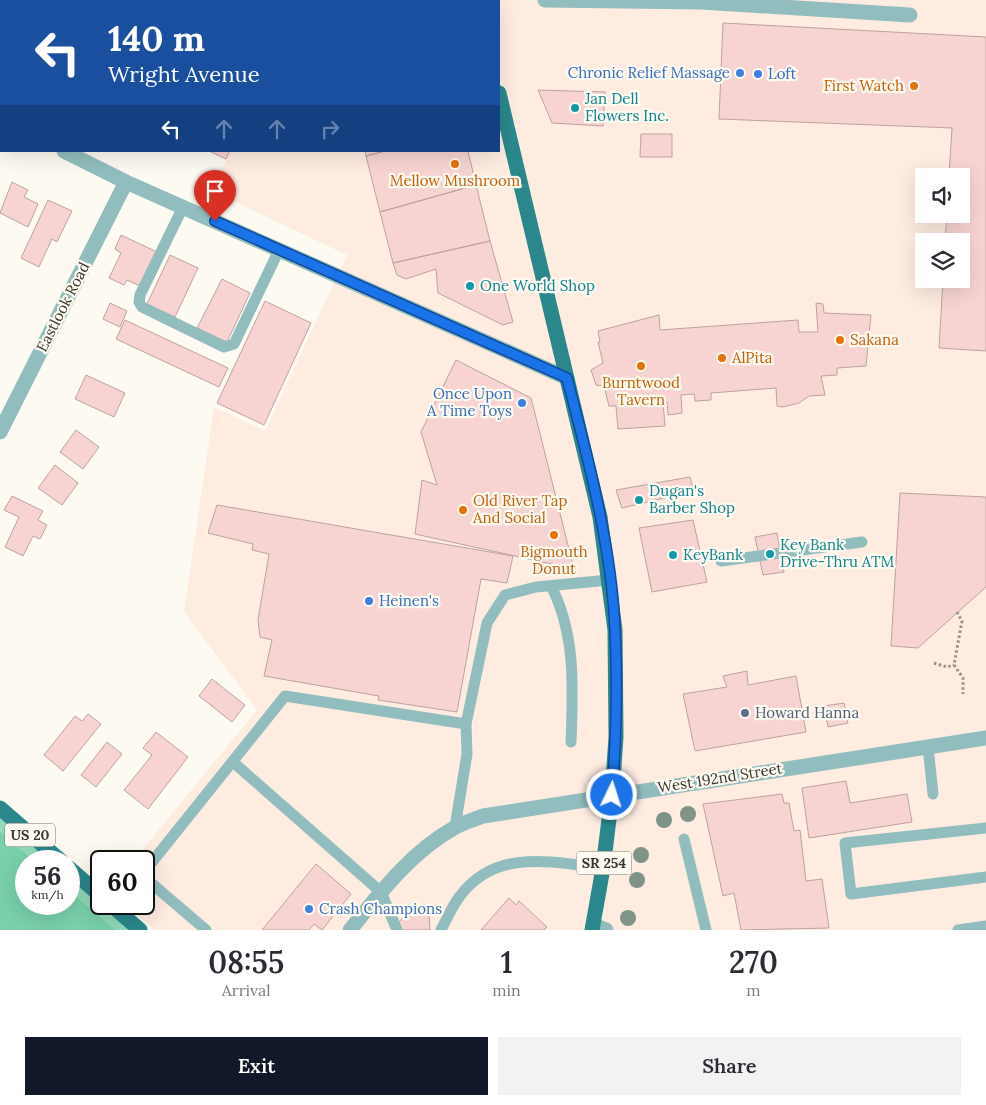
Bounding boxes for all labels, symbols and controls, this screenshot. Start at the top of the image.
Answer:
text: 140 m [108,16,205,61]
icon: left [25,20,90,85]
text: Wright Avenue [108,60,260,88]
place label: Chronic Relief Massage [568,63,730,82]
place label: Loft [768,64,797,83]
marker: Chronic Relief Massage [734,67,746,79]
marker: Loft [752,68,764,80]
place label: First Watch [824,76,904,95]
marker: First Watch [908,80,920,92]
place label: Jan Dell Flowers Inc. [584,89,669,125]
marker: Jan Dell Flowers Inc. [569,102,581,114]
icon: left [157,115,185,143]
icon: ahead [210,115,238,143]
icon: ahead [263,115,291,143]
icon: right [316,115,344,143]
marker: Mellow Mushroom [449,158,461,170]
map controls [915,168,970,288]
button: sound [915,168,970,223]
pin [194,170,236,221]
place label: Mellow Mushroom [390,171,520,190]
icon: arrive [201,177,229,205]
button: layers [915,233,970,288]
street label: Eastlook Road [32,259,93,355]
place label: One World Shop [480,276,595,295]
marker: One World Shop [464,280,476,292]
place label: Sakana [850,330,899,349]
marker: Sakana [834,334,846,346]
place label: AlPita [731,348,773,367]
marker: AlPita [716,352,728,364]
marker: Burntwood Tavern [635,360,647,372]
place label: Burntwood Tavern [602,373,680,409]
place label: Once Upon A Time Toys [426,384,512,420]
marker: Once Upon A Time Toys [516,397,528,409]
place label: Dugan's Barber Shop [649,481,735,517]
place label: Old River Tap And Social [472,491,568,527]
marker: Dugan's Barber Shop [633,494,645,506]
marker: Old River Tap And Social [457,504,469,516]
marker: Bigmouth Donut [548,529,560,541]
place label: Key Bank Drive-Thru ATM [780,535,895,571]
place label: Bigmouth Donut [520,542,588,578]
place label: KeyBank [683,545,743,564]
marker: Key Bank Drive-Thru ATM [764,548,776,560]
marker: KeyBank [667,549,679,561]
place label: Heinen's [379,591,439,610]
marker: Heinen's [363,595,375,607]
place label: Howard Hanna [755,703,859,722]
marker: Howard Hanna [739,707,751,719]
street label: West 192nd Street [656,758,784,797]
position arrow [585,768,637,820]
road number: US 20 [5,824,55,846]
speed limit sign: 60 [90,850,155,915]
road number: SR 254 [576,851,632,874]
text: 56 [34,860,61,892]
text: km/h [31,887,64,902]
place label: Crash Champions [319,899,442,918]
marker: Crash Champions [303,903,315,915]
text: 08:55 [208,943,284,981]
text: 1 [501,943,512,981]
text: 270 [729,943,778,981]
text: Arrival [222,980,271,1000]
text: min [492,980,521,1000]
text: m [746,980,761,1000]
button: Exit [25,1037,488,1095]
button: Share [498,1037,961,1095]

